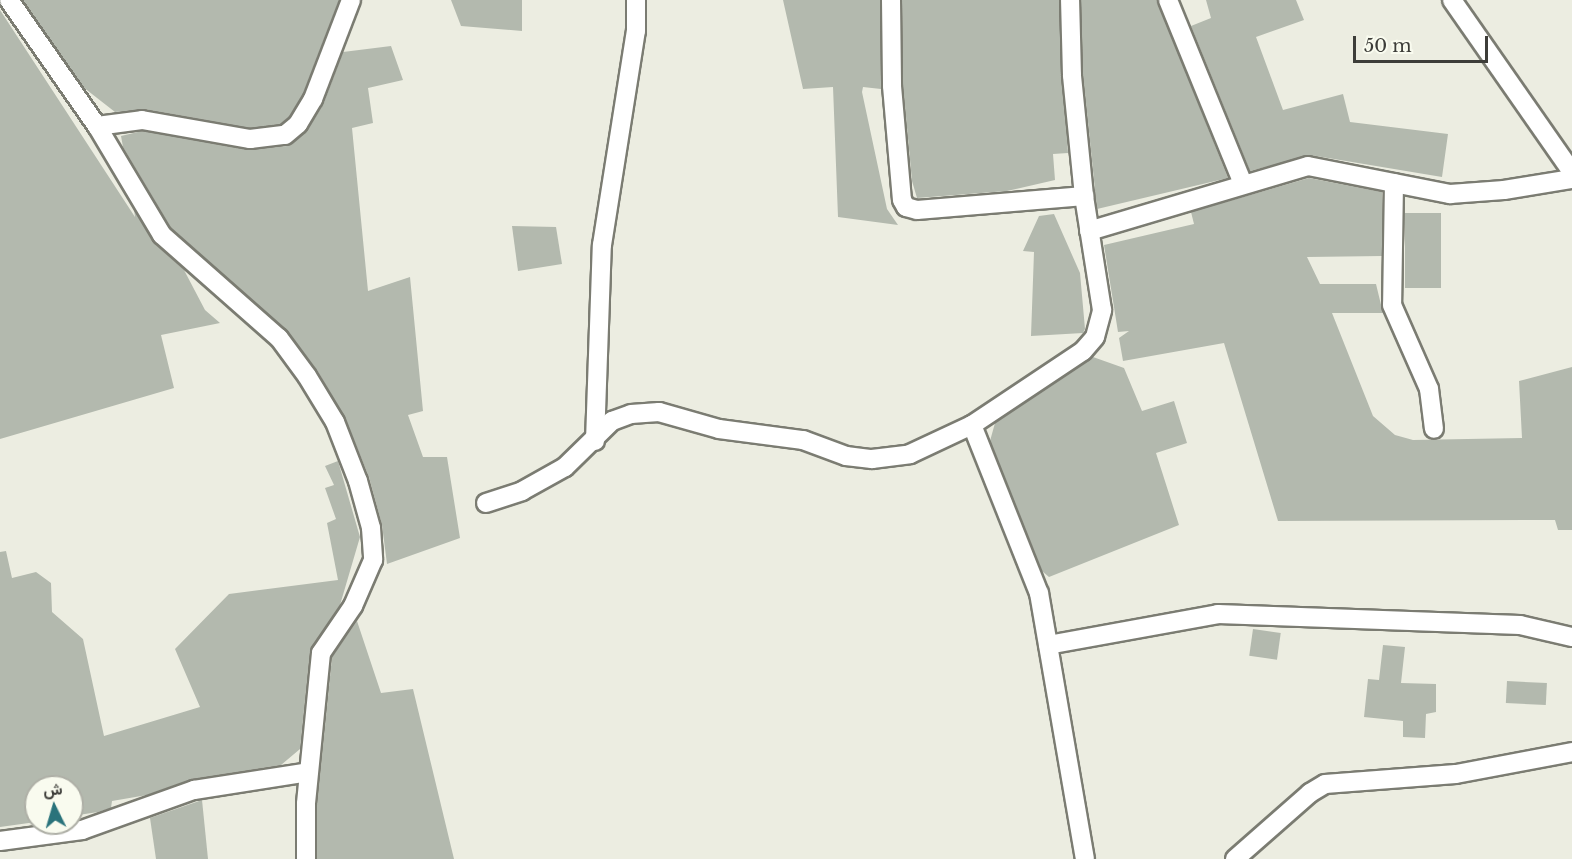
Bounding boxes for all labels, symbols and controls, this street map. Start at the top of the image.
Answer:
scale bar [1356,24,1491,62]
text: 50 m [1364,35,1412,57]
north arrow [24,775,84,835]
text: ش [42,778,63,800]

